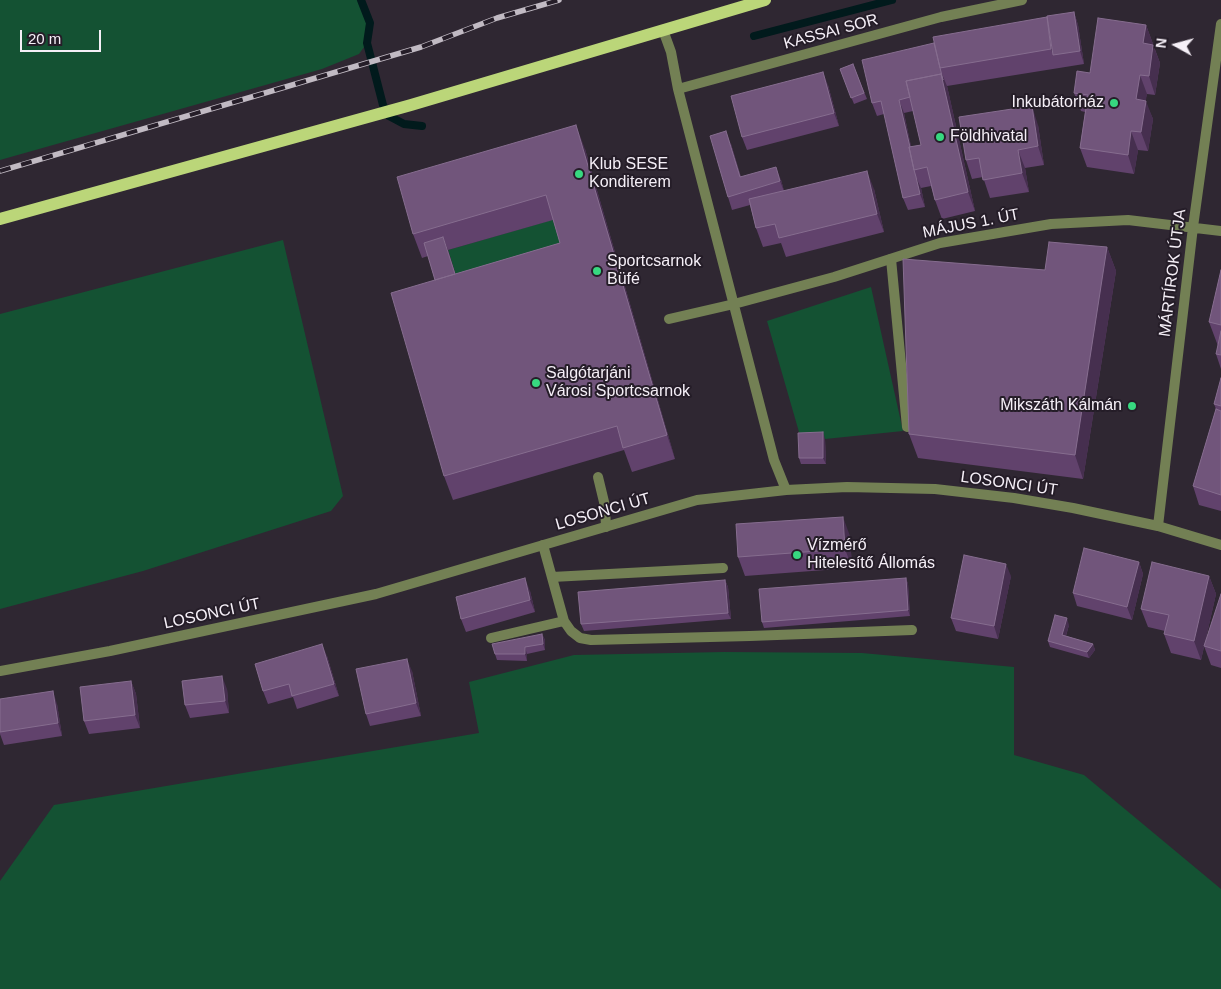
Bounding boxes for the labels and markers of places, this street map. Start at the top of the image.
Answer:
place label: Inkubátorház [1011,93,1104,113]
marker: Inkubátorház [1108,97,1120,109]
place label: Földhivatal [950,127,1027,147]
marker: Földhivatal [934,131,946,143]
place label: Klub SESE Konditerem [589,155,671,193]
marker: Klub SESE Konditerem [573,168,585,180]
place label: Sportcsarnok Büfé [607,252,701,290]
marker: Sportcsarnok Büfé [591,265,603,277]
place label: Salgótarjáni Városi Sportcsarnok [546,364,690,402]
marker: Salgótarjáni Városi Sportcsarnok [530,377,542,389]
place label: Mikszáth Kálmán [1000,396,1122,416]
marker: Mikszáth Kálmán [1126,400,1138,412]
place label: Vízmérő Hitelesítő Állomás [807,536,935,574]
marker: Vízmérő Hitelesítő Állomás [791,549,803,561]

